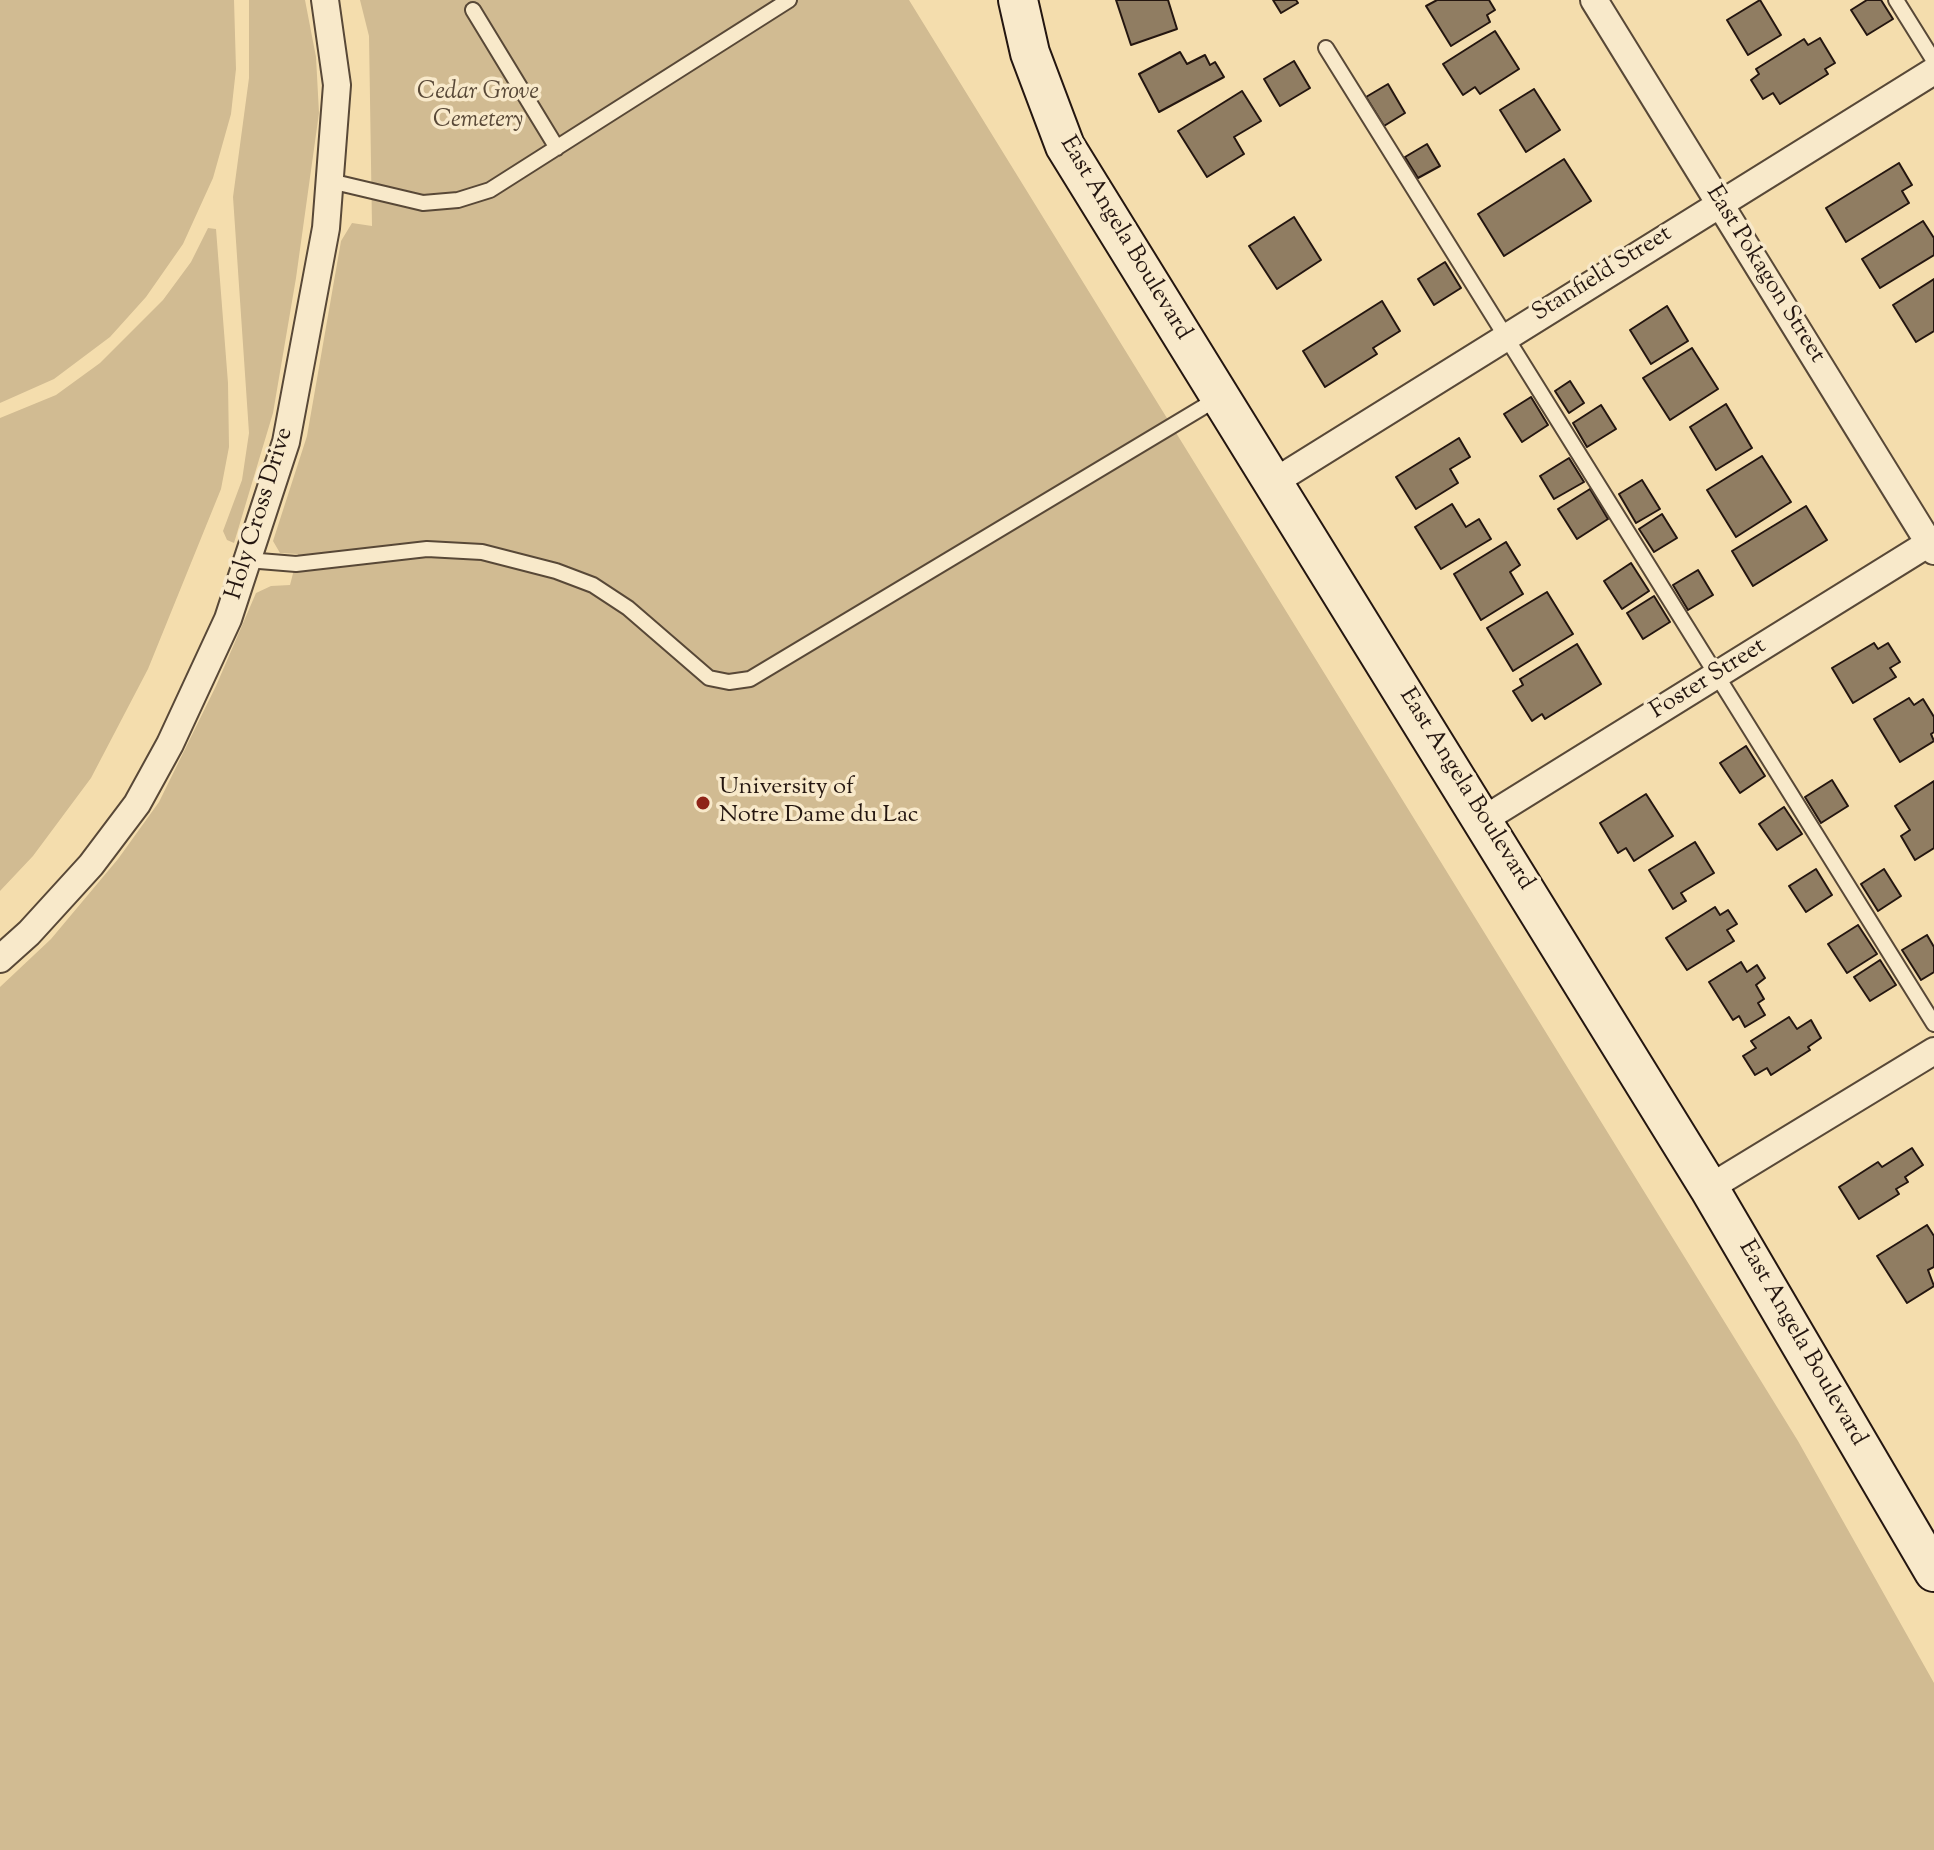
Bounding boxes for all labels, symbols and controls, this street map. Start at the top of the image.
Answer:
park label: Cedar Grove Cemetery [417,80,539,136]
street label: East Angela Boulevard [1052,132,1196,346]
street label: East Pokagon Street [1698,181,1830,369]
street label: Stanfield Street [1528,221,1678,329]
street label: Holy Cross Drive [221,425,301,603]
street label: Foster Street [1646,633,1772,727]
street label: East Angela Boulevard [1391,684,1539,896]
place label: University of Notre Dame du Lac [719,775,919,831]
marker: University of Notre Dame du Lac [694,794,712,812]
street label: East Angela Boulevard [1730,1236,1872,1452]

